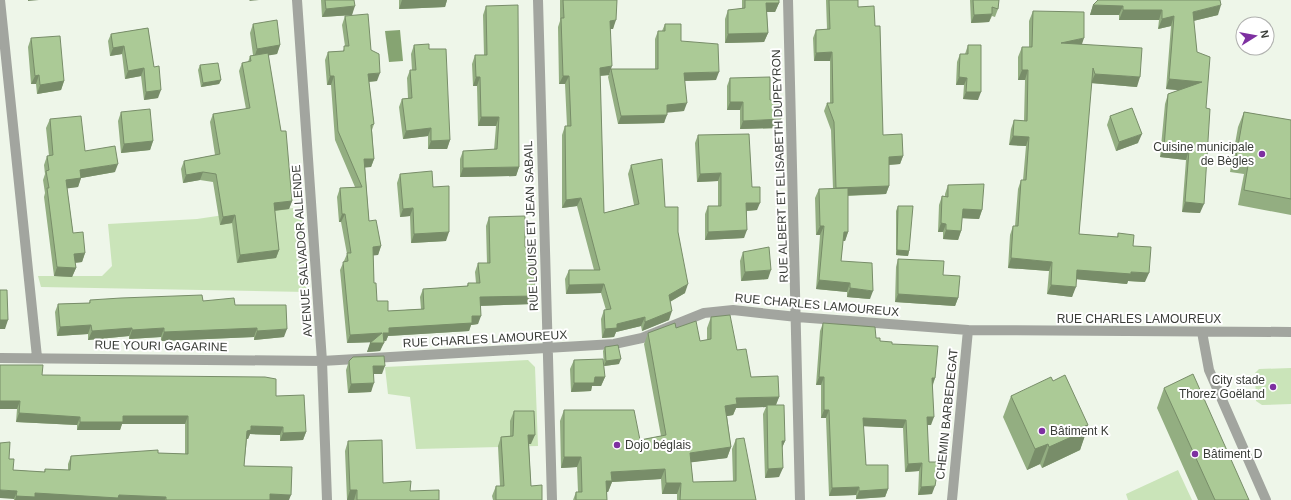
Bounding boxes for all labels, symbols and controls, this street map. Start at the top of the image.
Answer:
north arrow [1235,16,1275,56]
text: N [1258,29,1271,39]
street label: RUE ALBERT ET ELISABETH DUPEYRON [769,49,791,283]
street label: RUE LOUISE ET JEAN SABAIL [521,140,541,311]
place label: Cuisine municipale de Bègles [1153,140,1254,168]
marker: Cuisine municipale de Bègles [1257,149,1267,159]
street label: AVENUE SALVADOR ALLENDE [289,164,315,338]
street label: RUE CHARLES LAMOUREUX [734,291,900,319]
street label: RUE CHARLES LAMOUREUX [1057,312,1221,326]
street label: RUE CHARLES LAMOUREUX [402,328,568,350]
street label: RUE YOURI GAGARINE [94,338,228,354]
street label: CHEMIN BARBEDEGAT [933,347,961,480]
place label: City stade Thorez Goëland [1179,373,1265,401]
marker: City stade Thorez Goëland [1268,382,1278,392]
place label: Bâtiment K [1050,424,1109,438]
marker: Bâtiment K [1037,426,1047,436]
place label: Dojo béglais [625,438,691,452]
marker: Dojo béglais [612,440,622,450]
place label: Bâtiment D [1203,447,1263,461]
marker: Bâtiment D [1190,449,1200,459]

